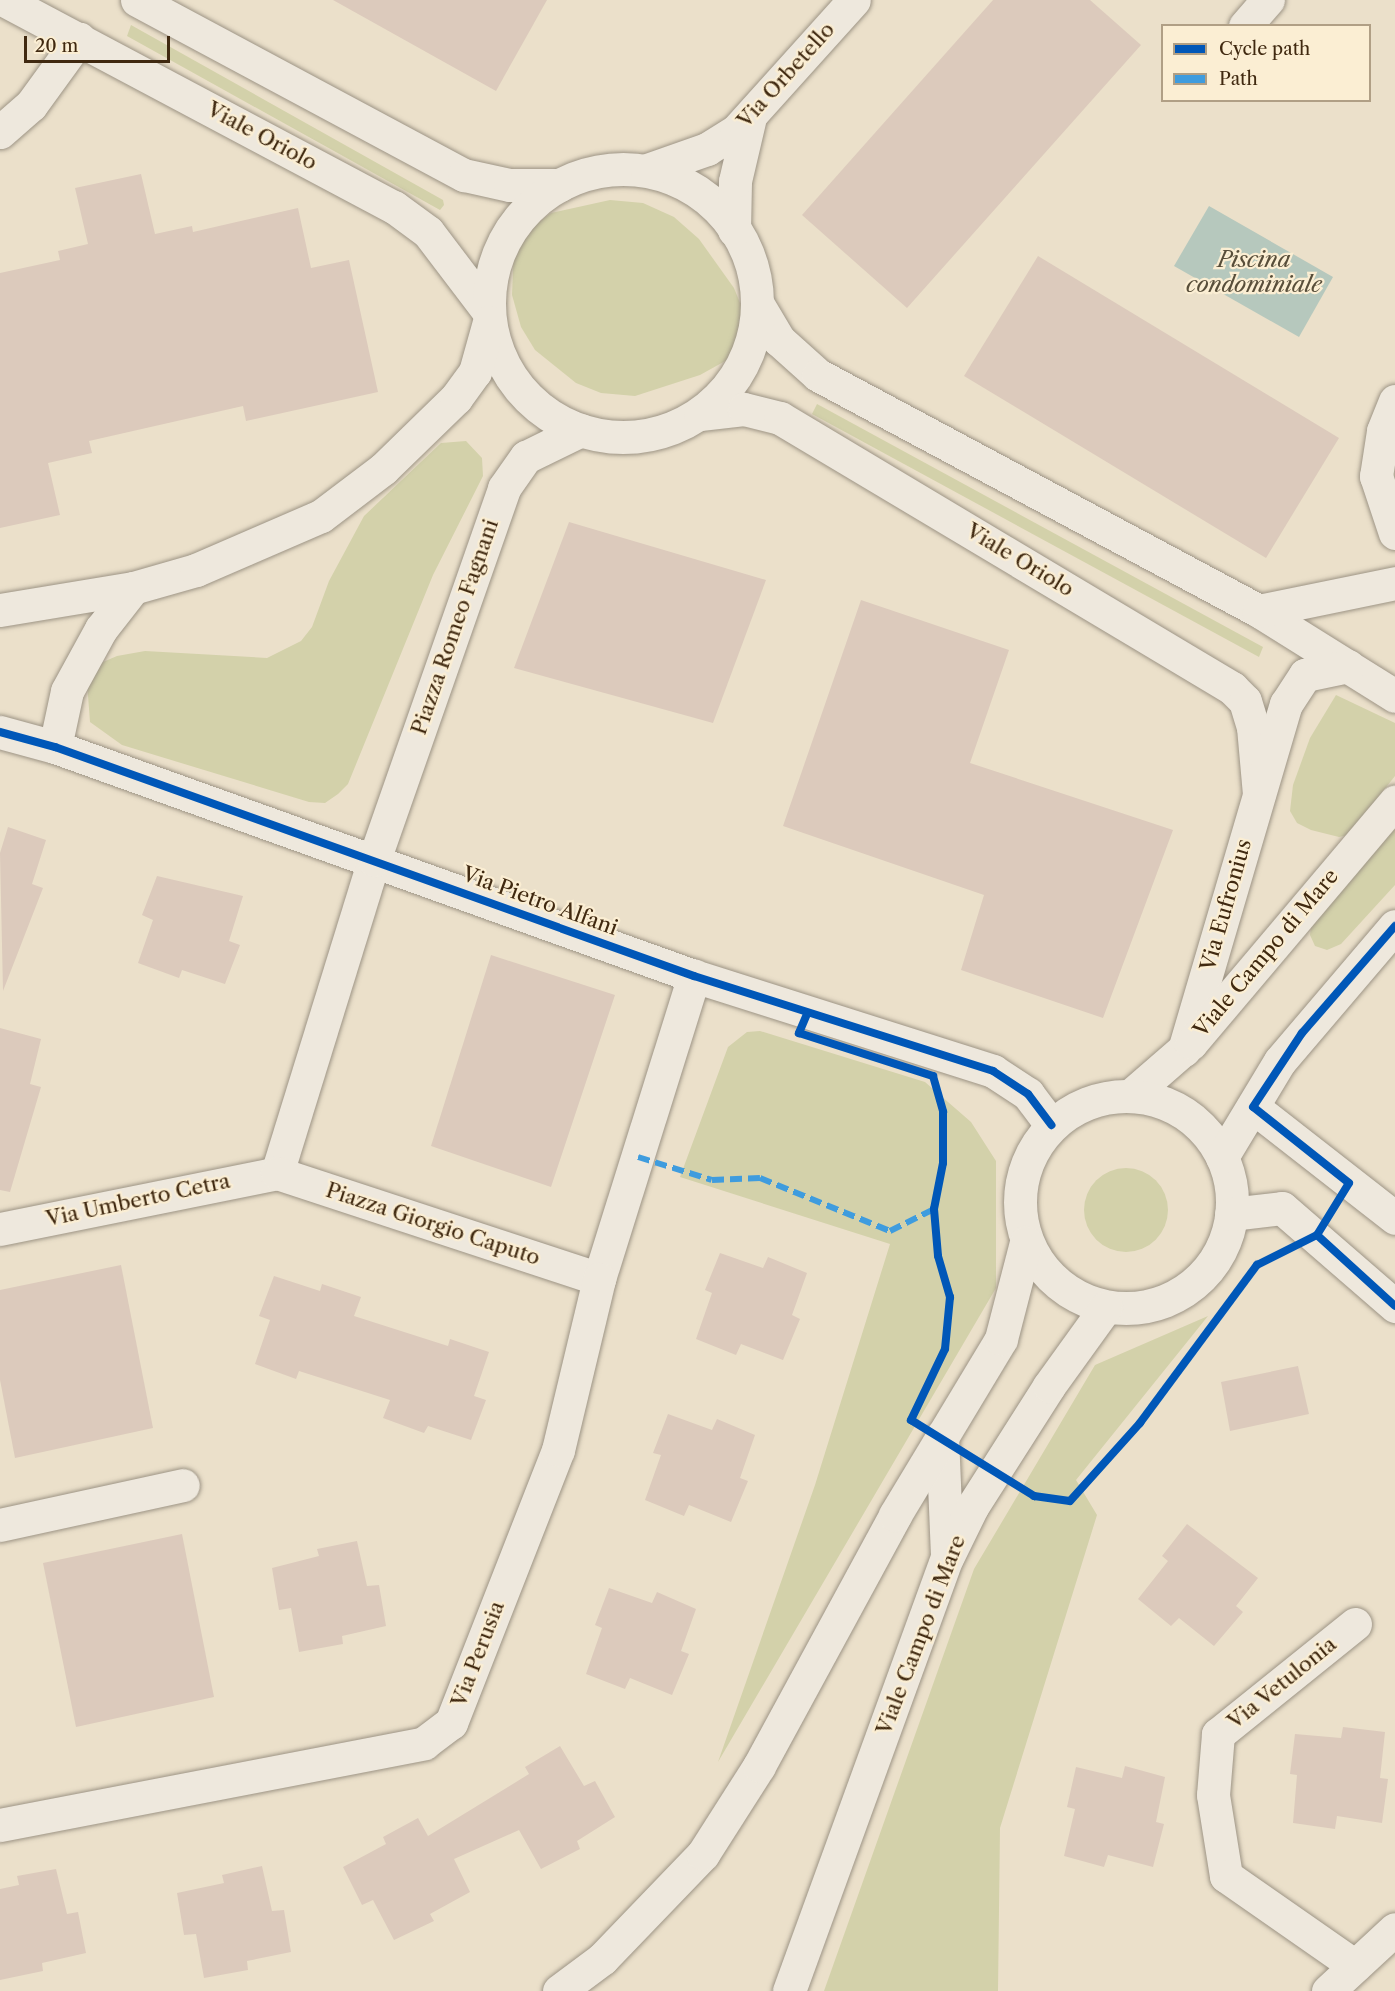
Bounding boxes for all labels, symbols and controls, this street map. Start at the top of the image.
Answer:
street label: Via Orbetello [732,17,840,133]
scale bar [27,24,172,62]
legend [1161,24,1371,102]
text: 20 m [35,35,78,57]
text: Cycle path [1219,38,1310,60]
text: Path [1219,68,1258,90]
street label: Viale Oriolo [203,96,321,176]
water label: Piscina condominiale [1186,246,1322,298]
street label: Piazza Romeo Fagnani [406,516,504,738]
street label: Viale Oriolo [962,518,1078,602]
street label: Via Eufronius [1195,836,1257,974]
street label: Via Pietro Alfani [458,861,622,941]
street label: Viale Campo di Mare [1188,864,1344,1042]
street label: Via Umberto Cetra [44,1168,232,1232]
street label: Piazza Giorgio Caputo [323,1177,543,1271]
street label: Viale Campo di Mare [871,1532,971,1738]
street label: Via Perusia [446,1597,510,1711]
street label: Via Vetulonia [1222,1631,1342,1735]

